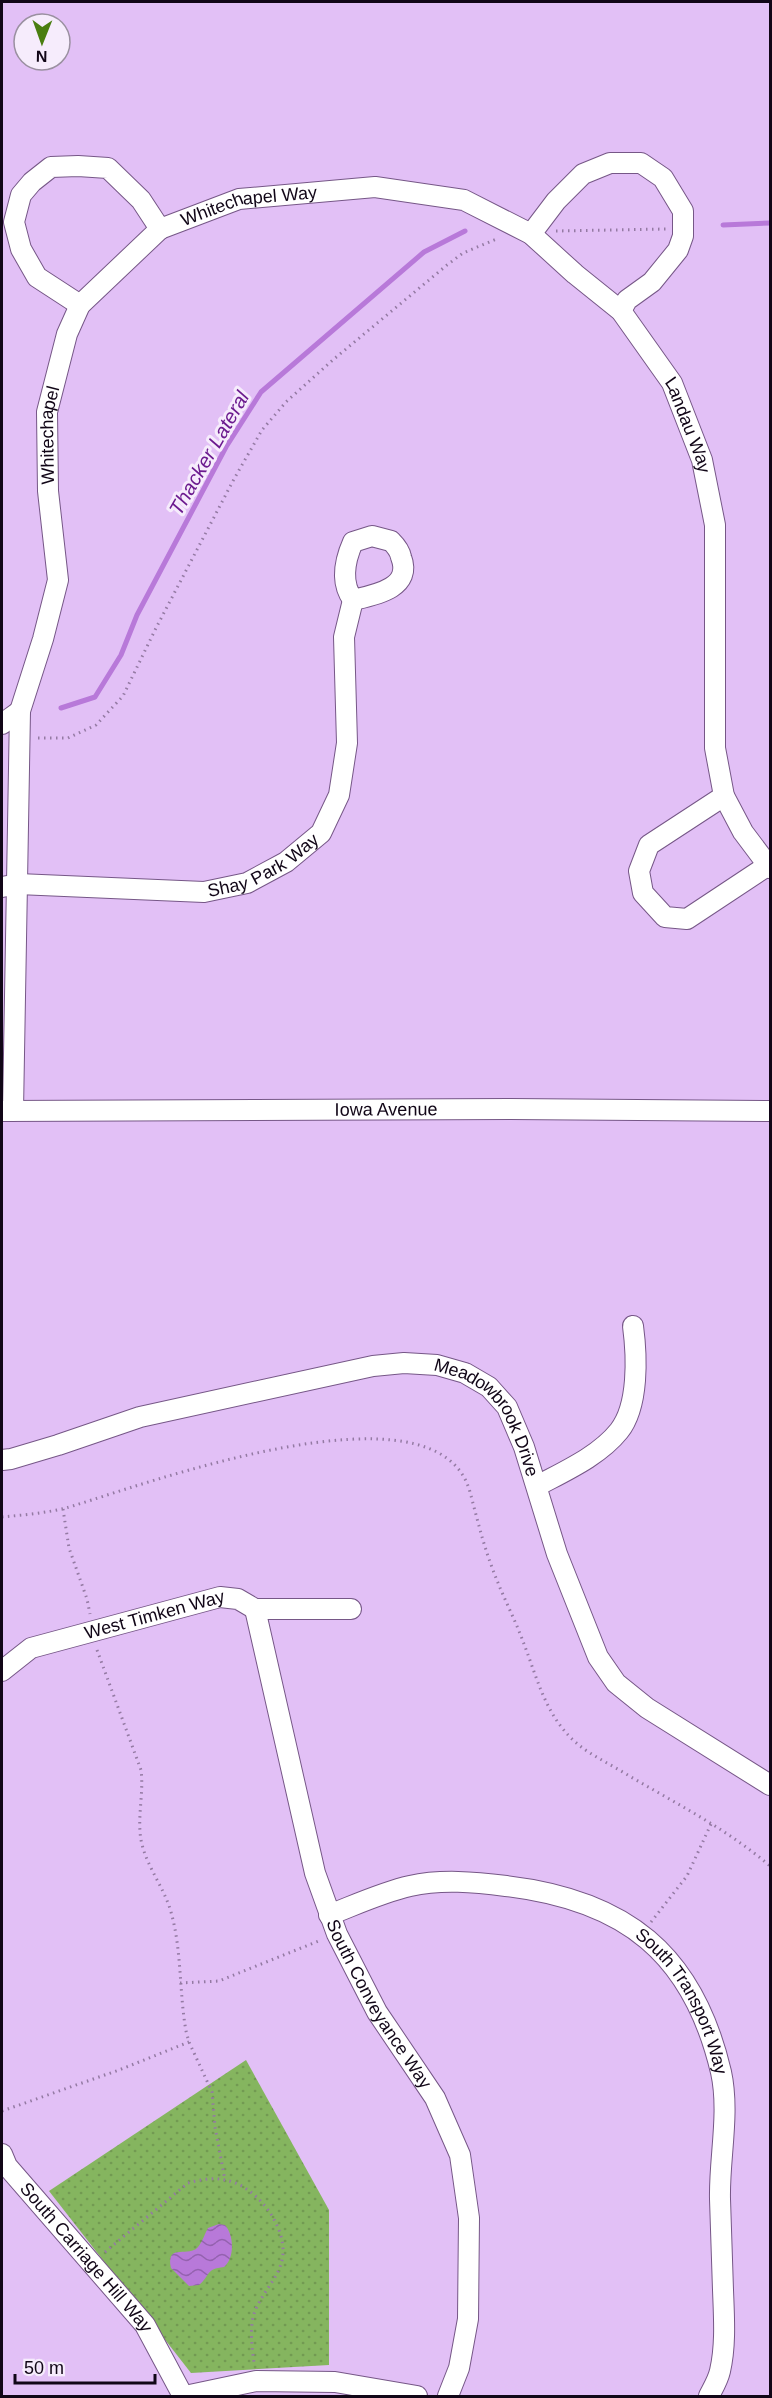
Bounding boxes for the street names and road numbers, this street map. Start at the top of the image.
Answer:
street label: Whitechapel Way [178,182,318,230]
street label: Landau Way [661,373,714,474]
street label: Whitechapel [37,384,63,485]
street label: Shay Park Way [206,829,322,901]
street label: Iowa Avenue [335,1099,437,1120]
street label: Meadowbrook Drive [432,1355,542,1479]
street label: West Timken Way [82,1586,227,1643]
street label: South Conveyance Way [323,1917,436,2092]
street label: South Transport Way [632,1924,731,2076]
street label: South Carriage Hill Way [16,2179,157,2335]

